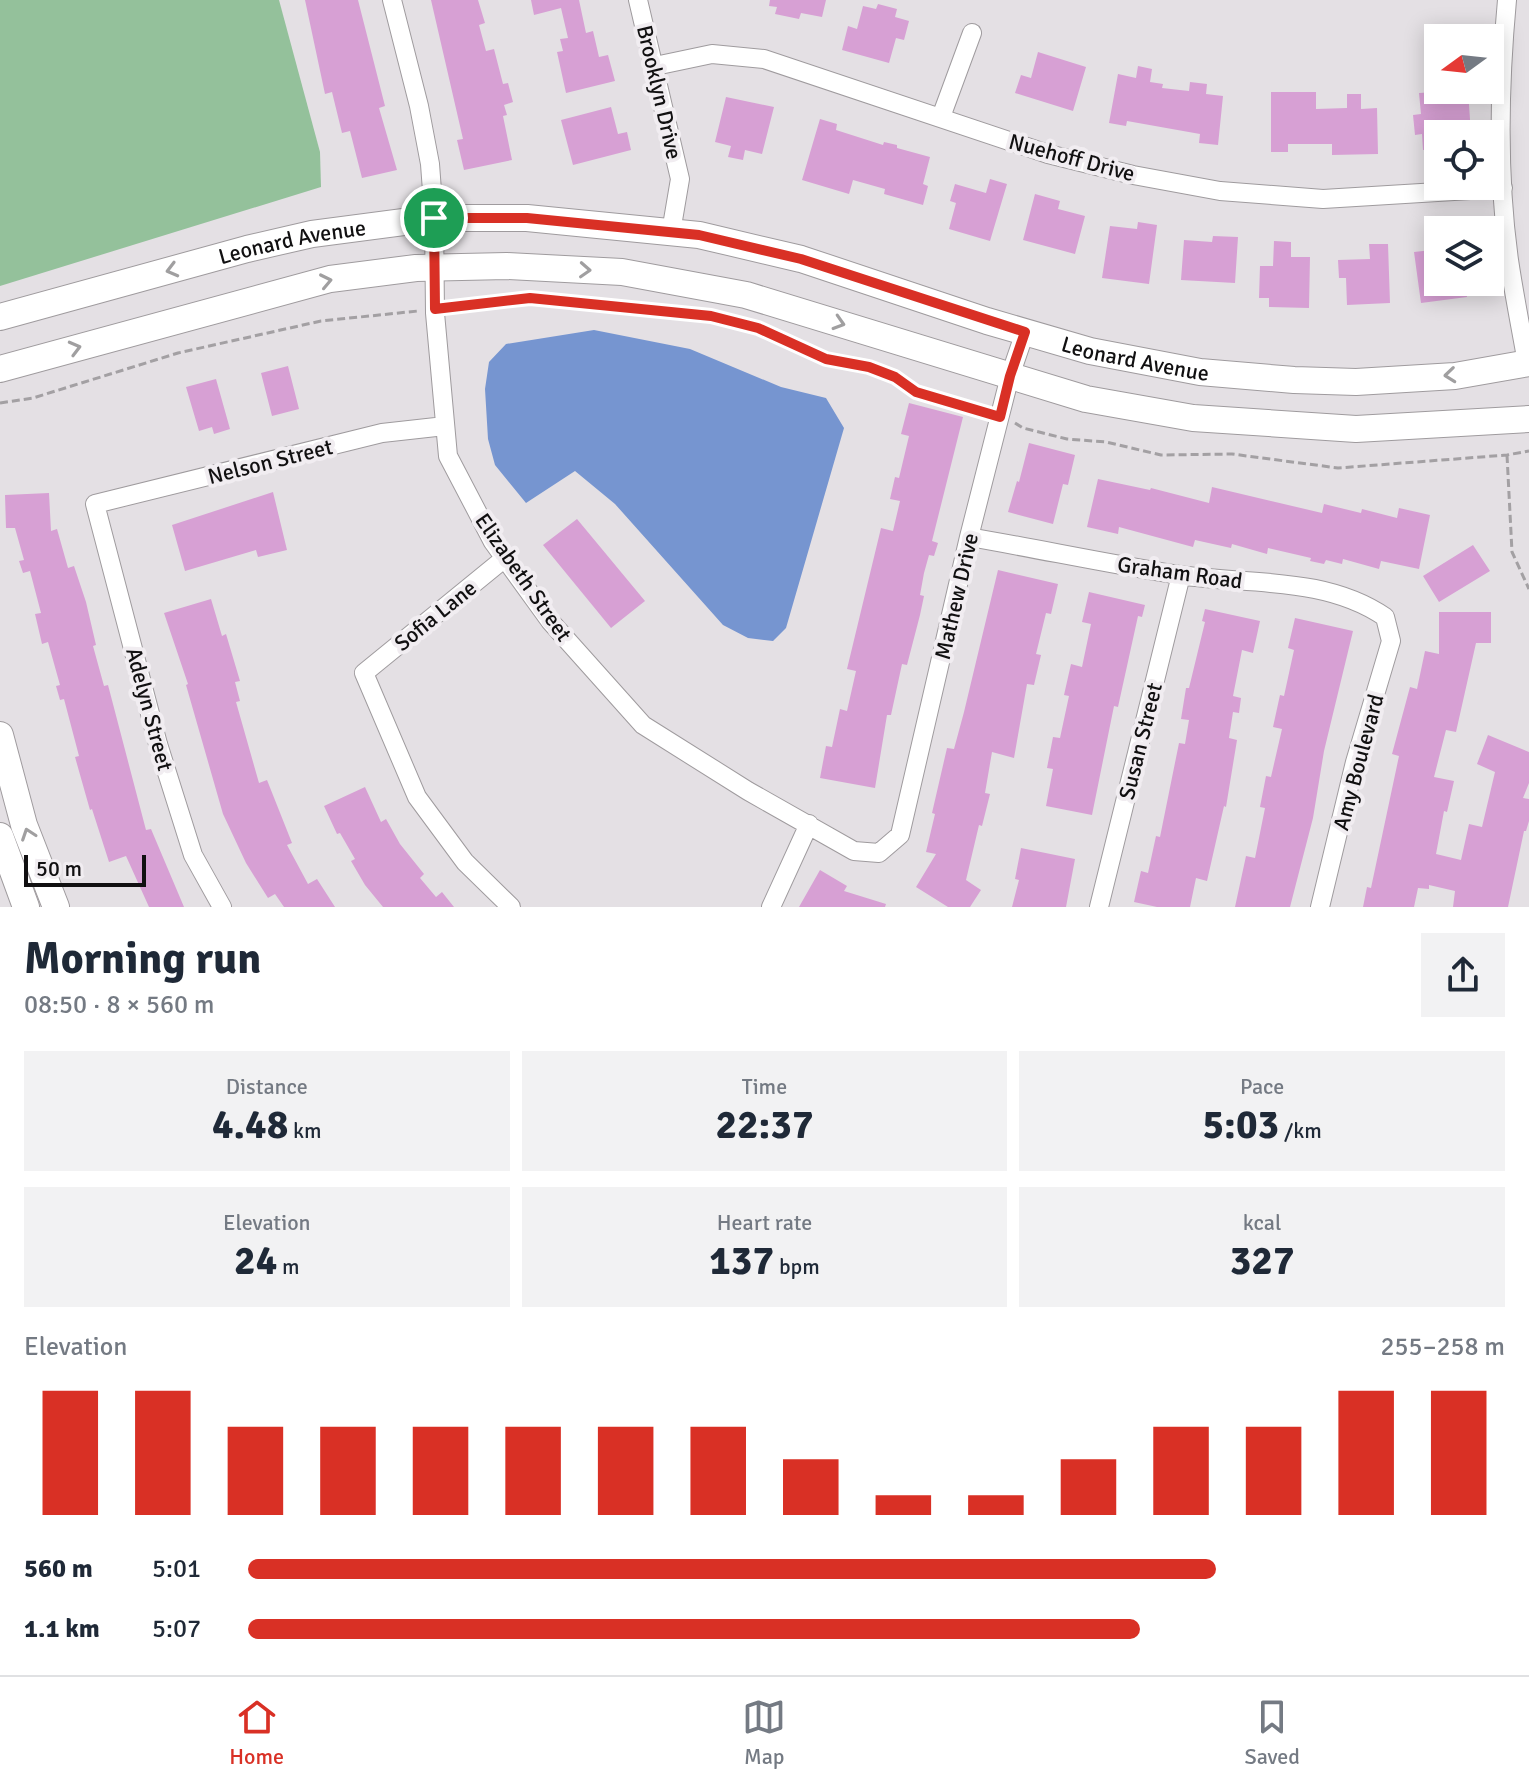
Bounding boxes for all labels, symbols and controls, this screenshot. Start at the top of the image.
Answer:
street label: Brooklyn Drive [631,22,688,162]
north arrow [1424,24,1504,104]
map controls [1424,24,1504,296]
button: locate [1424,120,1504,200]
street label: Nuehoff Drive [1006,128,1138,187]
pin [400,184,468,252]
icon: arrive [412,196,456,240]
street label: Leonard Avenue [215,214,367,270]
button: layers [1424,216,1504,296]
one-way arrow [165,261,179,277]
one-way arrow [579,261,592,278]
one-way arrow [319,273,333,290]
one-way arrow [831,314,845,330]
street label: Leonard Avenue [1058,330,1210,387]
one-way arrow [68,341,82,358]
one-way arrow [1443,367,1456,384]
street label: Nelson Street [205,433,336,490]
street label: Elizabeth Street [469,508,578,647]
street label: Mathew Drive [929,530,984,662]
street label: Graham Road [1116,550,1244,595]
street label: Sofia Lane [389,574,482,657]
street label: Adelyn Street [120,644,179,774]
street label: Susan Street [1113,680,1168,802]
street label: Amy Boulevard [1327,691,1390,833]
one-way arrow [21,828,37,842]
scale bar [24,851,146,887]
text: 50 m [36,855,82,882]
text: Morning run [24,932,261,986]
button: share [1421,933,1505,1017]
text: 08:50 · 8 × 560 m [24,989,215,1021]
text: Distance [226,1073,308,1100]
text: Time [742,1073,787,1100]
text: Pace [1240,1073,1284,1100]
text: 4.48 [212,1100,288,1150]
text: 22:37 [715,1100,814,1150]
text: 5:03 [1203,1100,1279,1150]
text: km [288,1117,322,1144]
text: /km [1279,1117,1322,1144]
text: Elevation [223,1209,311,1236]
text: Heart rate [717,1209,812,1236]
text: kcal [1243,1209,1281,1236]
text: 24 [234,1236,277,1286]
text: 137 [709,1236,774,1286]
text: 327 [1230,1236,1295,1286]
text: m [277,1253,300,1280]
text: bpm [774,1253,820,1280]
text: Elevation [24,1331,128,1363]
text: 255–258 m [1381,1331,1505,1363]
text: 560 m [24,1553,93,1585]
text: 5:01 [152,1553,201,1585]
text: 1.1 km [24,1613,100,1645]
text: 5:07 [152,1613,201,1645]
tab: Home [229,1695,284,1770]
tab: Map [742,1695,786,1770]
tab: Saved [1244,1695,1300,1770]

